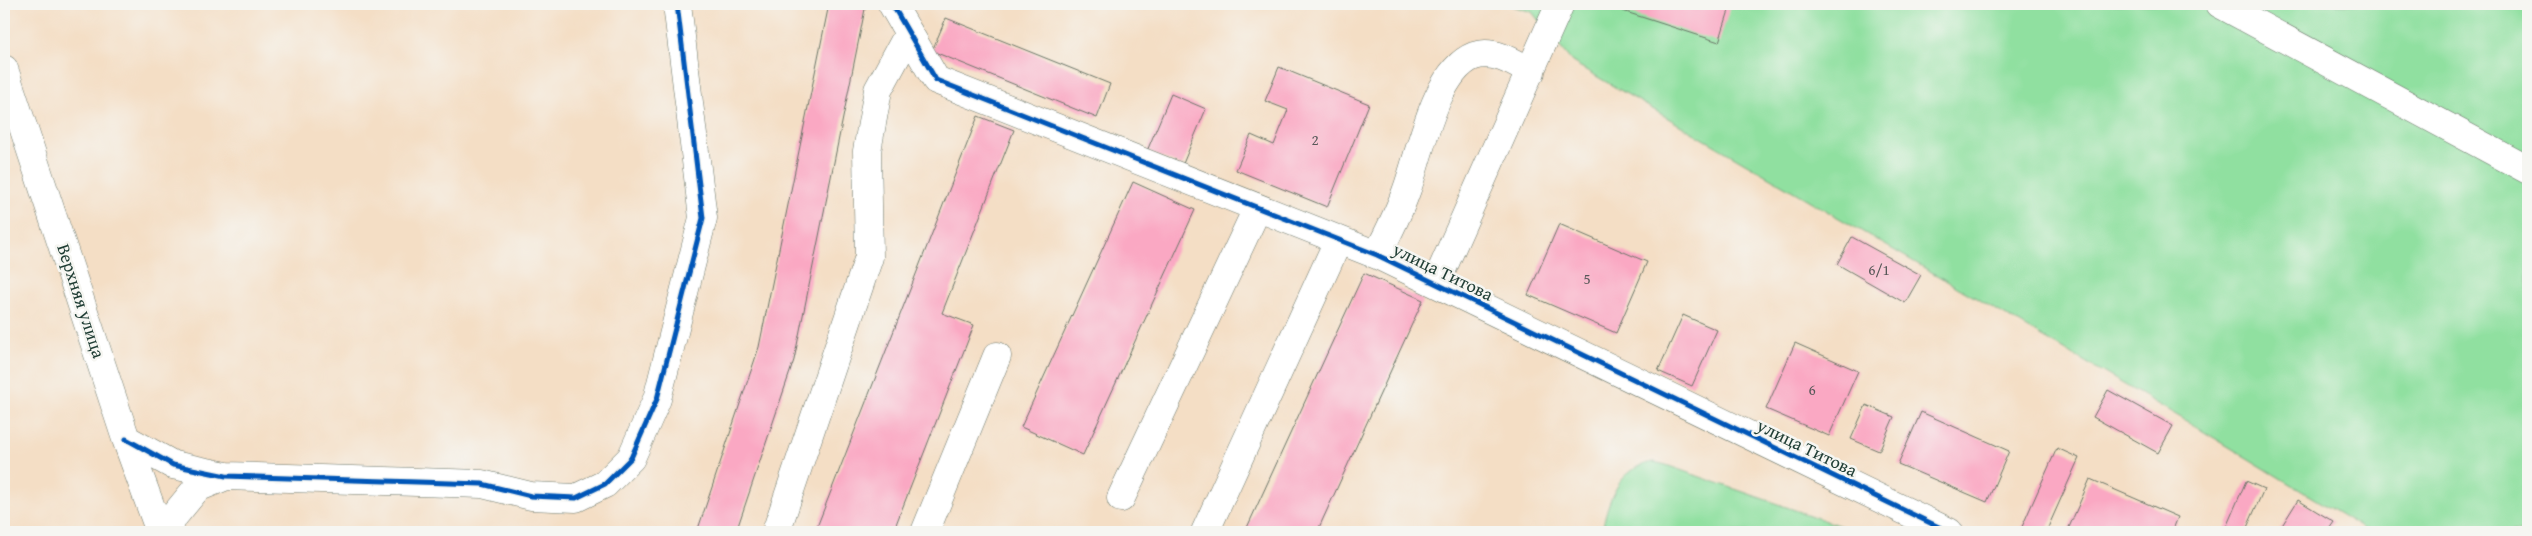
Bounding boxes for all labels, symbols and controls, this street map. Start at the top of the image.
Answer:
house number: 2 [1311,129,1319,150]
street label: улица Титова [1388,235,1498,308]
street label: Верхняя улица [50,240,113,362]
house number: 6/1 [1868,259,1890,280]
house number: 5 [1583,268,1591,289]
house number: 6 [1808,379,1816,400]
street label: улица Титова [1752,411,1862,484]

